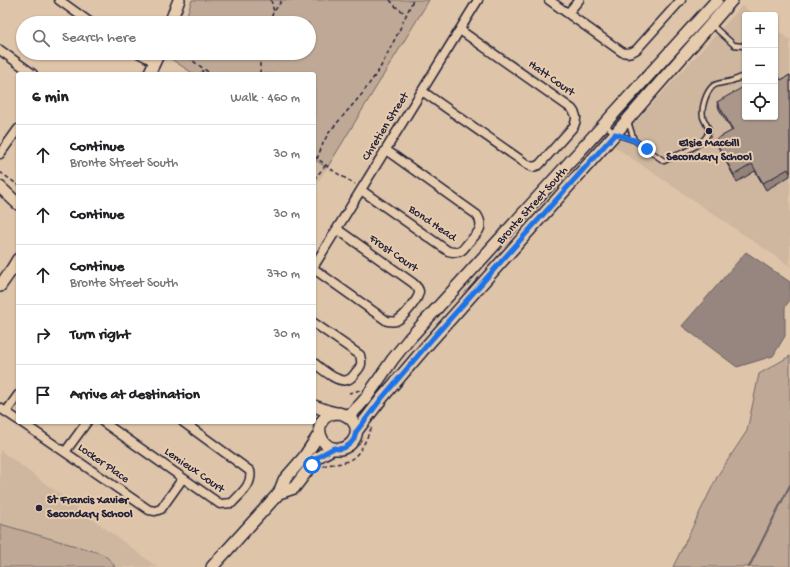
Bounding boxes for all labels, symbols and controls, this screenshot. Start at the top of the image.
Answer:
map controls [742,12,778,120]
button: + [742,12,778,48]
search box [16,16,316,60]
icon: search [30,27,52,49]
text: Search here [62,29,136,47]
button: − [742,48,778,84]
street label: Hatt Court [525,58,578,101]
button: locate [742,84,778,120]
text: 6 min [32,88,68,108]
street label: Chretien Street [359,89,413,164]
text: Walk · 460 m [230,91,300,106]
marker: Elsie MacGill Secondary School [704,126,714,136]
place label: Elsie MacGill Secondary School [666,137,752,165]
text: Continue [70,138,124,156]
route end [638,140,656,158]
icon: ahead [32,144,54,166]
text: 30 m [274,147,300,162]
text: Bronte Street South [70,156,178,171]
street label: Bronte Street South [494,164,572,249]
street label: Bond Head [405,202,459,246]
icon: ahead [32,204,54,226]
text: Continue [70,206,124,224]
text: 30 m [274,207,300,222]
street label: Frost Court [365,232,421,277]
text: Continue [70,258,124,276]
icon: ahead [32,264,54,286]
text: 370 m [267,267,300,282]
text: Bronte Street South [70,276,178,291]
icon: right [32,324,54,346]
text: Turn right [70,326,130,344]
text: 30 m [274,327,300,342]
icon: arrive [32,384,54,406]
text: Arrive at destination [70,386,200,404]
street label: Locker Place [75,441,132,487]
street label: Lemieux Court [161,445,228,497]
route start [303,456,321,474]
place label: St Francis Xavier Secondary School [47,494,133,522]
marker: St Francis Xavier Secondary School [34,503,44,513]

